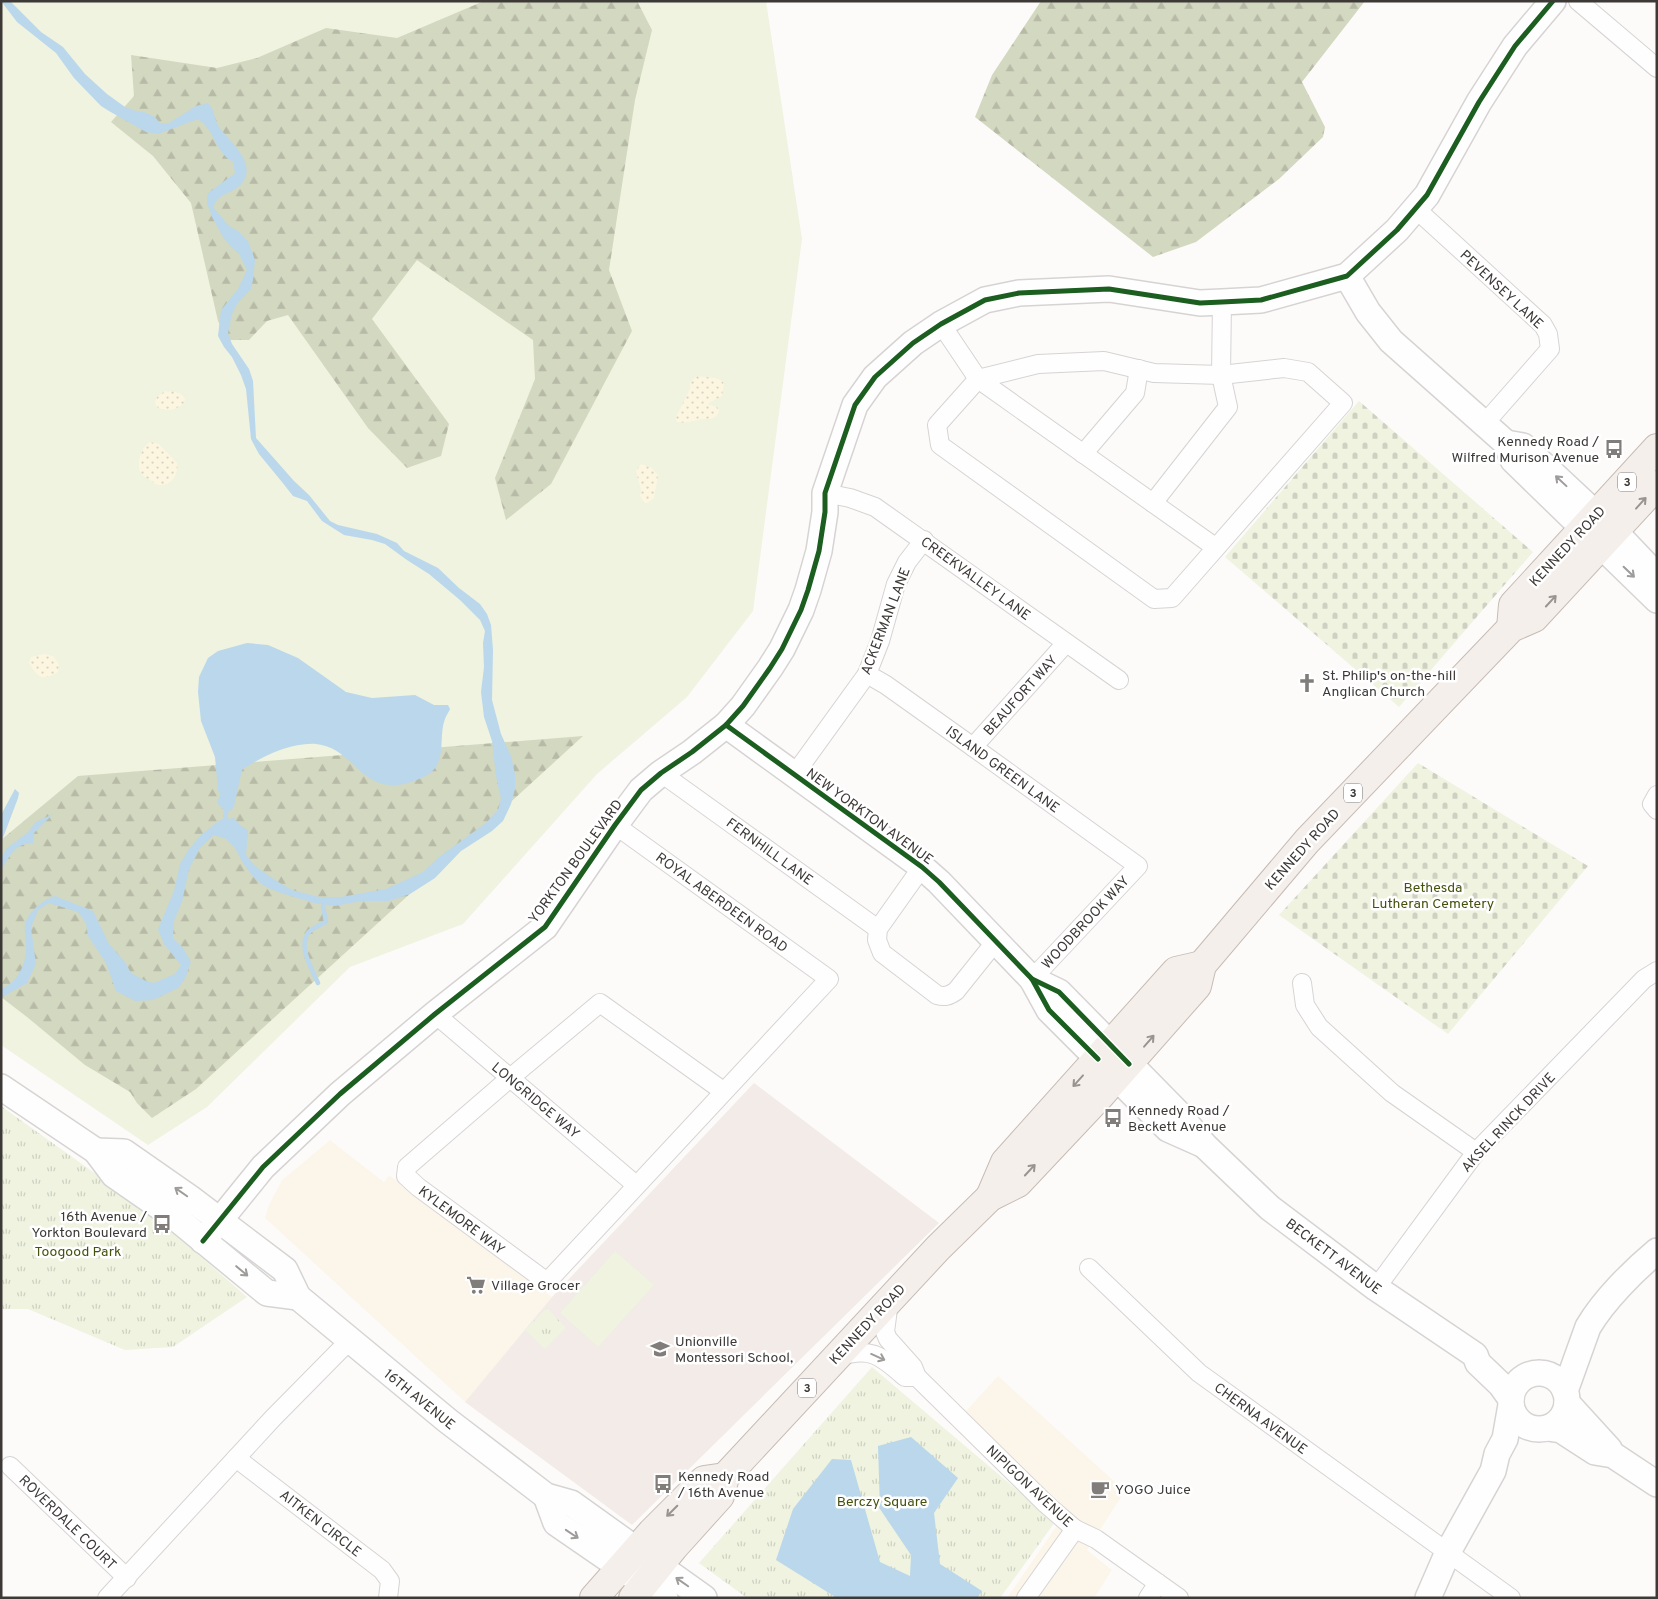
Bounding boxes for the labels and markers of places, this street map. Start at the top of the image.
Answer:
place label: Kennedy Road / Wilfred Murison Avenue [1452,434,1599,467]
bus stop icon: Kennedy Road / Wilfred Murison Avenue [1603,438,1625,460]
place label: St. Philip's on-the-hill Anglican Church [1322,668,1456,701]
church icon: St. Philip's on-the-hill Anglican Church [1296,672,1318,694]
place label: Kennedy Road / Beckett Avenue [1128,1103,1230,1136]
bus stop icon: Kennedy Road / Beckett Avenue [1102,1107,1124,1129]
place label: 16th Avenue / Yorkton Boulevard [32,1209,147,1242]
bus stop icon: 16th Avenue / Yorkton Boulevard [151,1213,173,1235]
supermarket icon: Village Grocer [465,1274,487,1296]
place label: Village Grocer [491,1278,581,1295]
place label: Unionville Montessori School, [675,1334,793,1367]
school or university icon: Unionville Montessori School, [649,1338,671,1360]
place label: Kennedy Road / 16th Avenue [677,1469,769,1502]
bus stop icon: Kennedy Road / 16th Avenue [652,1473,674,1495]
cafe icon: YOGO Juice [1089,1478,1111,1500]
place label: YOGO Juice [1115,1482,1191,1499]

